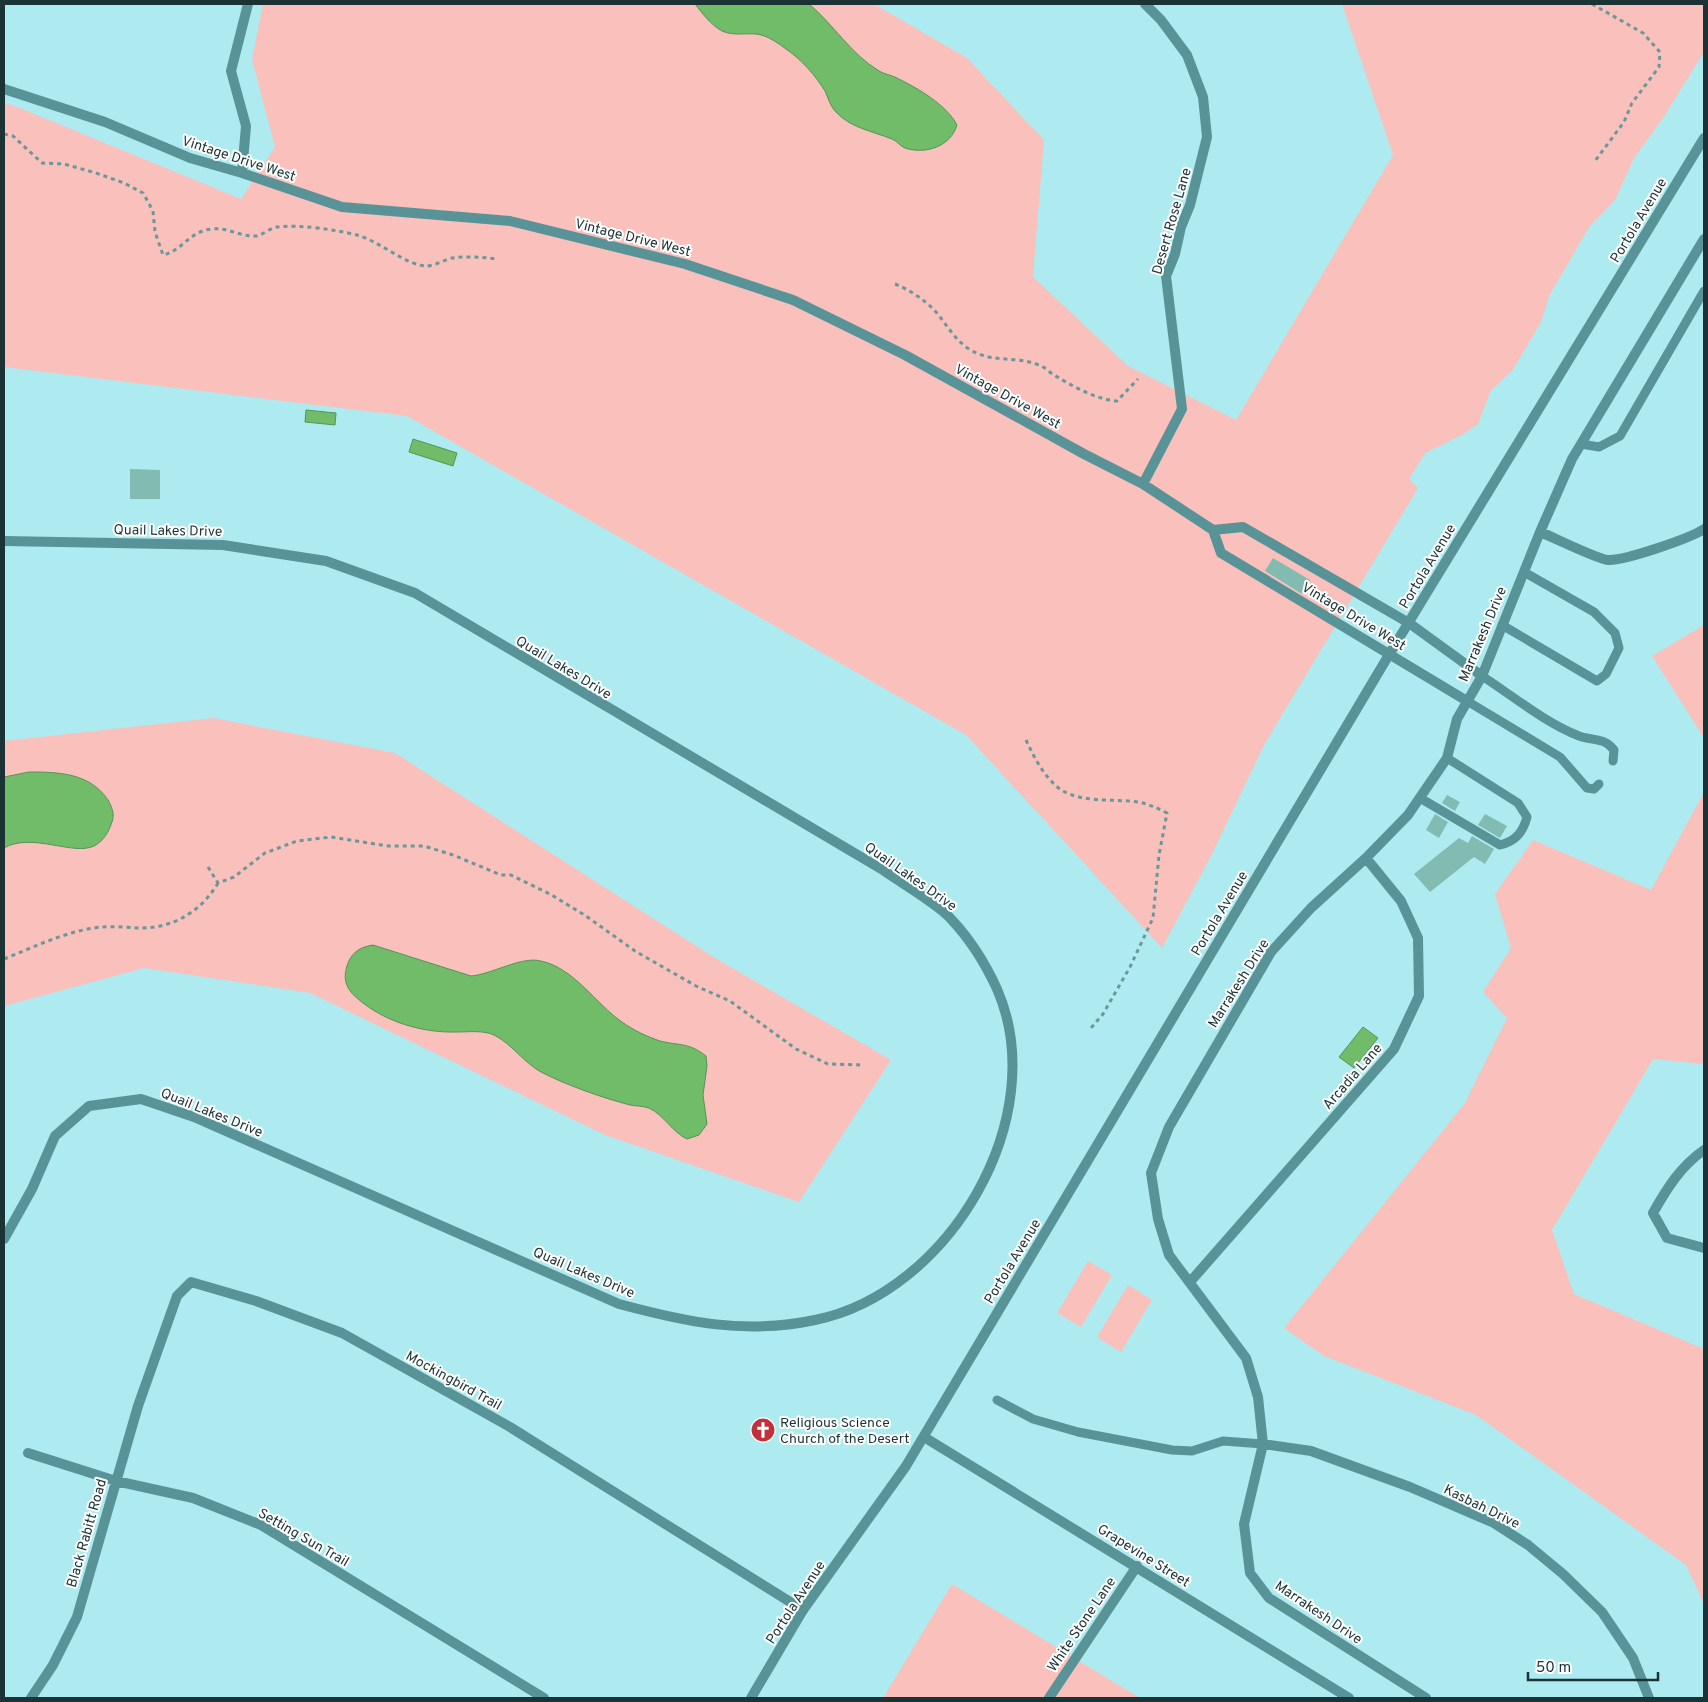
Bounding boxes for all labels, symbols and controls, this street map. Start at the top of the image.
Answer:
street label: Vintage Drive West [180,133,298,186]
street label: Desert Rose Lane [1149,166,1196,277]
street label: Portola Avenue [1607,175,1671,266]
street label: Vintage Drive West [573,216,692,261]
street label: Vintage Drive West [951,361,1063,433]
street label: Portola Avenue [1396,521,1460,612]
street label: Quail Lakes Drive [113,522,222,541]
street label: Vintage Drive West [1298,579,1408,655]
street label: Marrakesh Drive [1456,584,1511,685]
street label: Quail Lakes Drive [512,633,614,704]
street label: Quail Lakes Drive [861,839,960,915]
street label: Portola Avenue [1188,868,1252,959]
street label: Marrakesh Drive [1205,936,1273,1031]
street label: Arcadia Lane [1320,1040,1386,1114]
street label: Quail Lakes Drive [158,1085,265,1142]
street label: Portola Avenue [981,1216,1045,1307]
street label: Quail Lakes Drive [530,1244,637,1302]
street label: Mockingbird Trail [402,1348,504,1415]
place label: Religious Science Church of the Desert [780,1415,910,1448]
church icon: Religious Science Church of the Desert [750,1417,776,1443]
street label: Black Rabitt Road [64,1477,111,1590]
street label: Kasbah Drive [1440,1482,1522,1533]
street label: Setting Sun Trail [255,1505,352,1571]
street label: Grapevine Street [1094,1521,1193,1592]
street label: Portola Avenue [763,1558,829,1648]
street label: White Stone Lane [1044,1574,1120,1675]
street label: Marrakesh Drive [1271,1578,1365,1649]
scale bar [1528,1650,1658,1682]
text: 50 m [1536,1659,1571,1678]

